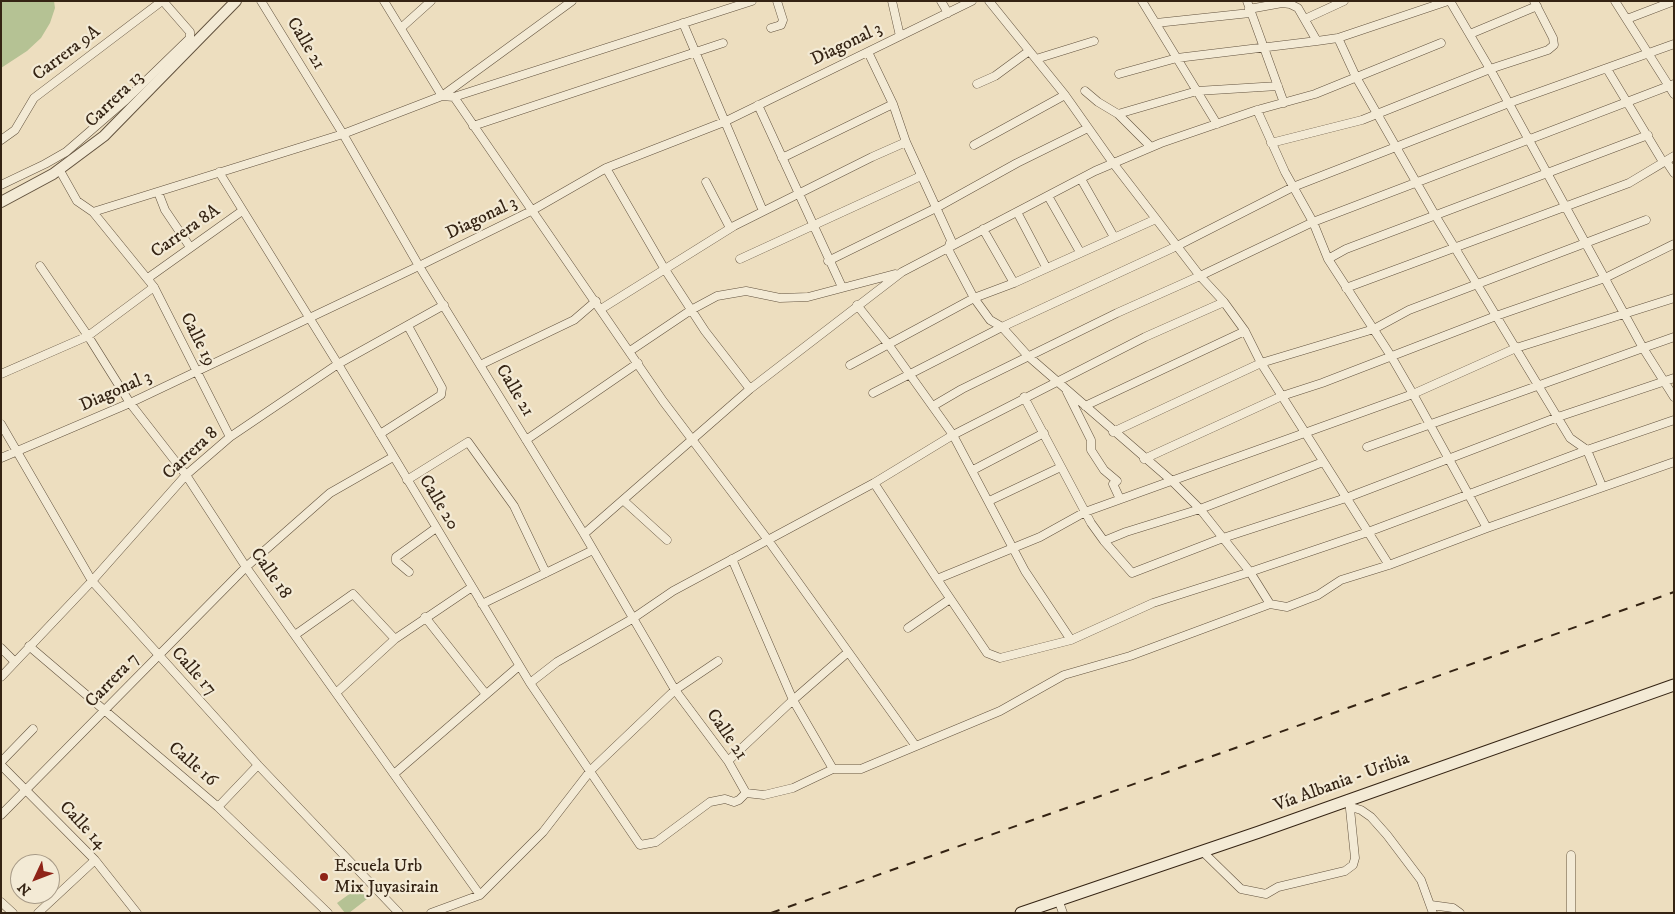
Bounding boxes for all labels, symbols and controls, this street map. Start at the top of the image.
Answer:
street label: Calle 21 [281,14,329,74]
street label: Diagonal 3 [808,19,886,71]
street label: Carrera 9A [29,22,105,86]
street label: Carrera 13 [82,67,148,133]
street label: Diagonal 3 [443,193,521,245]
street label: Carrera 8A [147,200,225,264]
street label: Calle 19 [174,310,220,370]
street label: Calle 21 [490,361,538,421]
street label: Diagonal 3 [77,367,155,417]
street label: Carrera 8 [159,423,223,485]
street label: Calle 20 [413,472,463,534]
street label: Calle 18 [245,544,295,604]
street label: Calle 17 [166,643,220,701]
street label: Carrera 7 [82,649,144,713]
street label: Calle 21 [701,705,751,765]
street label: Calle 16 [163,738,221,792]
street label: Vía Albania - Uribia [1272,749,1412,817]
street label: Calle 14 [54,797,110,855]
north arrow [10,854,60,904]
place label: Escuela Urb Mix Juyasirain [334,856,439,899]
marker: Escuela Urb Mix Juyasirain [318,871,330,883]
text: N [14,878,35,899]

